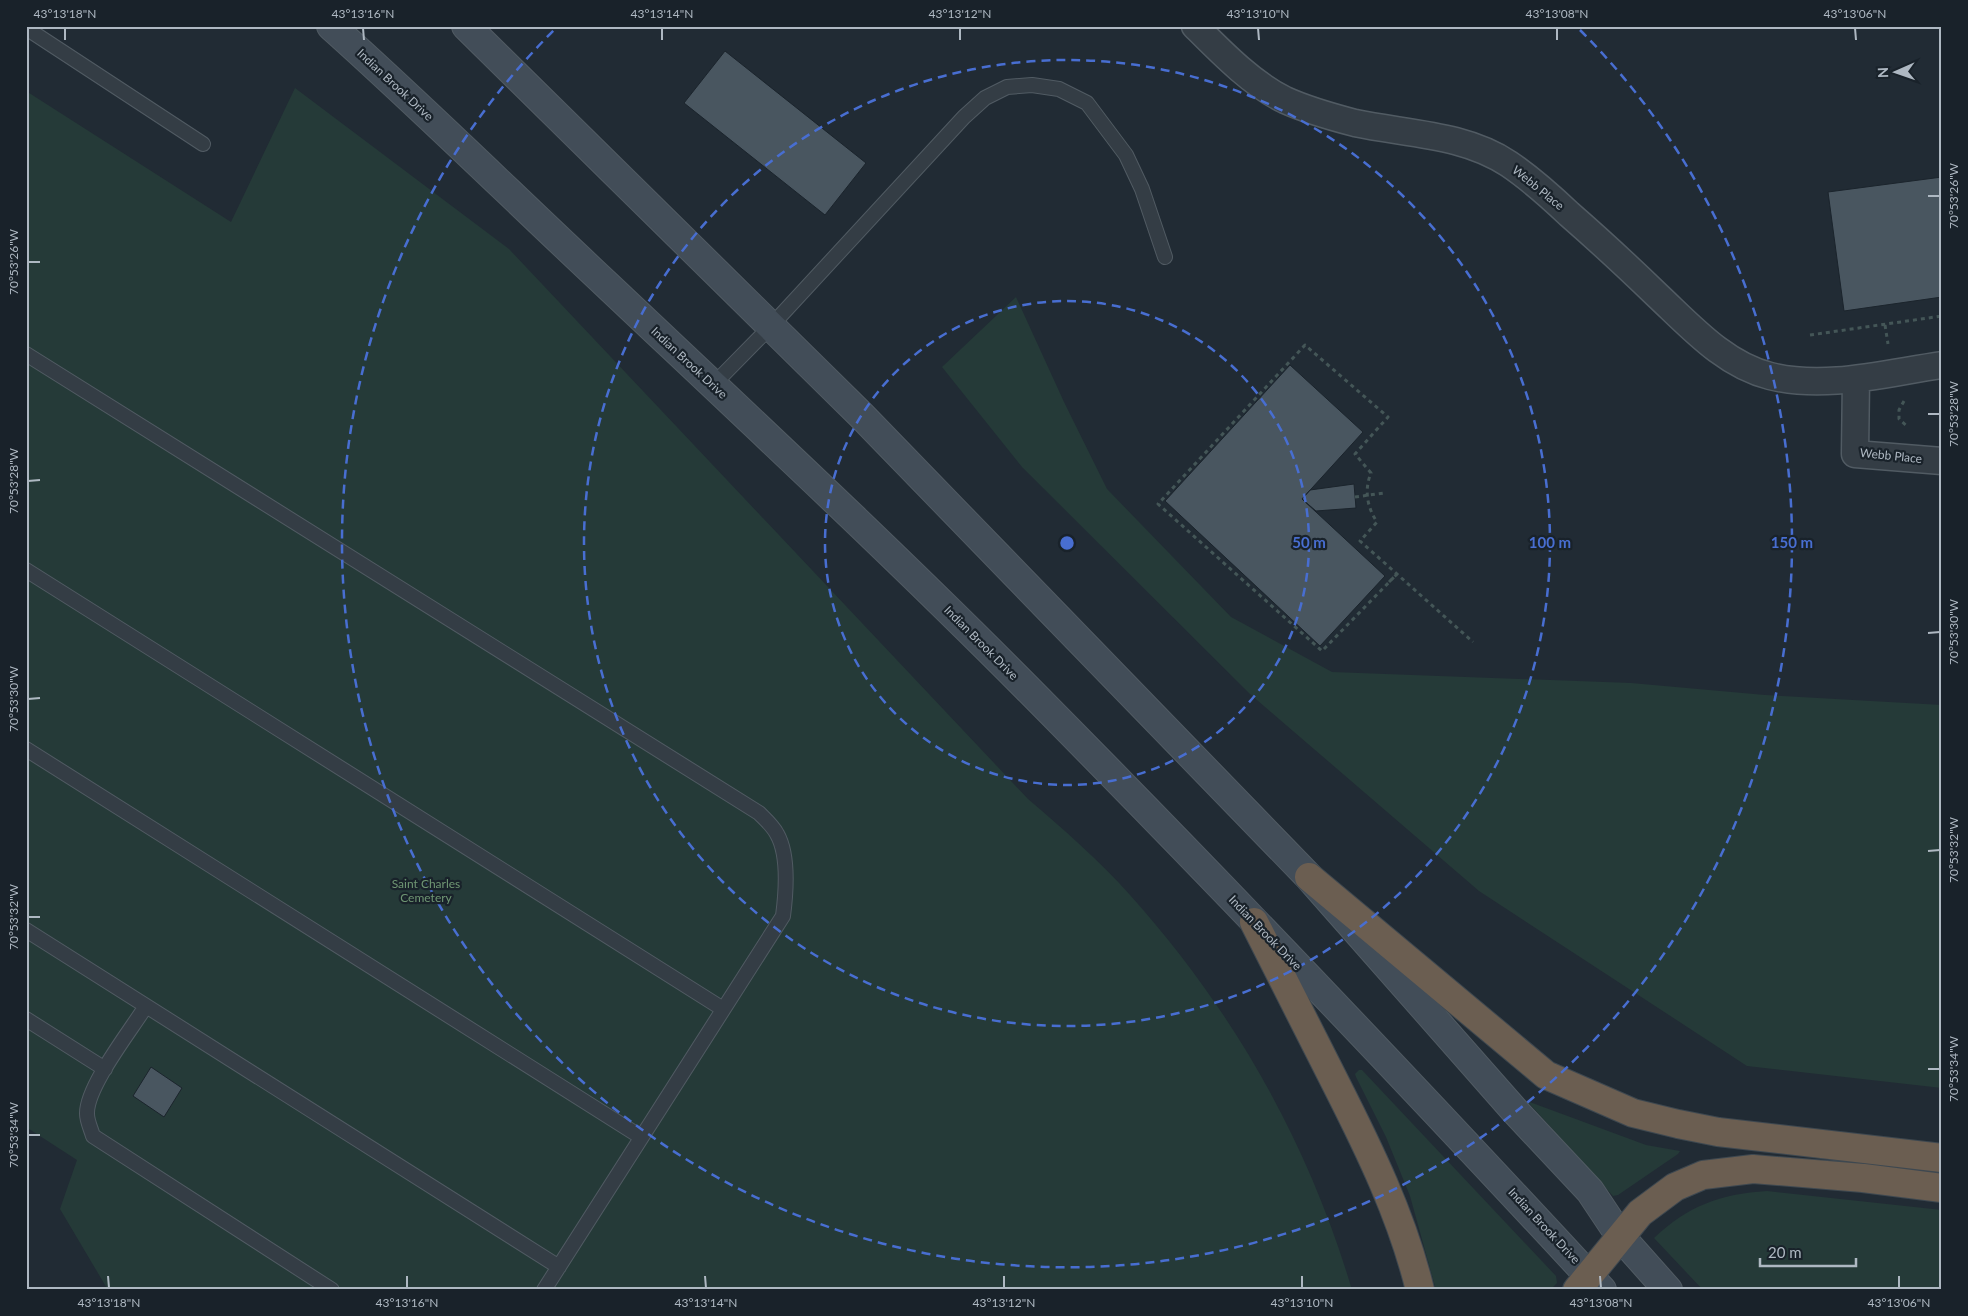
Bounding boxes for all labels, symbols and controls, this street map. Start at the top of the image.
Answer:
text: 43°13'18"N [34,6,96,21]
text: 43°13'16"N [332,6,394,21]
text: 43°13'14"N [631,6,693,21]
text: 43°13'12"N [929,6,991,21]
text: 43°13'10"N [1227,6,1289,21]
text: 43°13'08"N [1526,6,1588,21]
text: 43°13'06"N [1824,6,1886,21]
street label: Indian Brook Drive [354,46,436,124]
north arrow [1870,48,1920,98]
text: N [1874,67,1891,78]
street label: Webb Place [1509,162,1567,213]
text: 70°53'26"W [1946,162,1961,229]
text: 70°53'26"W [6,228,21,295]
street label: Indian Brook Drive [648,324,730,402]
text: 70°53'28"W [1946,380,1961,447]
street label: Webb Place [1859,445,1923,466]
text: 70°53'28"W [6,447,21,514]
text: 50 m [1292,533,1326,551]
text: 100 m [1529,533,1571,551]
text: 150 m [1771,533,1813,551]
centre of rings [1058,534,1076,552]
text: 70°53'30"W [1946,598,1961,665]
street label: Indian Brook Drive [941,603,1021,683]
text: 70°53'30"W [6,665,21,732]
text: 70°53'32"W [1946,816,1961,883]
park label: Saint Charles Cemetery [392,876,460,905]
text: 70°53'32"W [6,883,21,950]
street label: Indian Brook Drive [1226,892,1305,973]
text: 70°53'34"W [1946,1035,1961,1102]
text: 70°53'34"W [6,1101,21,1168]
street label: Indian Brook Drive [1505,1185,1583,1267]
scale bar [1760,1236,1857,1268]
text: 20 m [1768,1243,1802,1261]
text: 43°13'18"N [78,1295,140,1310]
text: 43°13'16"N [376,1295,438,1310]
text: 43°13'14"N [675,1295,737,1310]
text: 43°13'12"N [973,1295,1035,1310]
text: 43°13'10"N [1271,1295,1333,1310]
text: 43°13'08"N [1570,1295,1632,1310]
text: 43°13'06"N [1868,1295,1930,1310]

